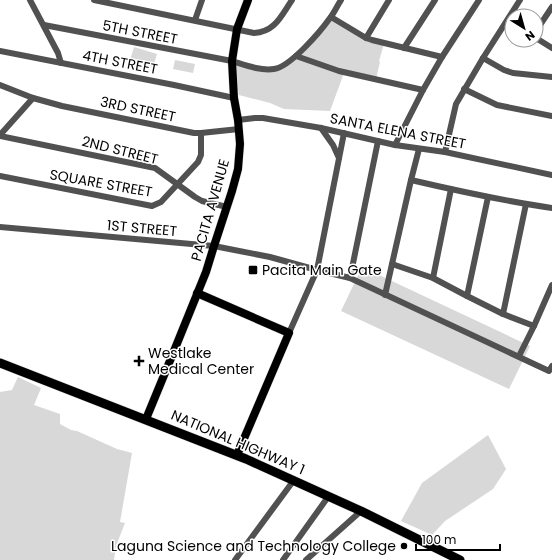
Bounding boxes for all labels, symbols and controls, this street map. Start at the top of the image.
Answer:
north arrow [504,8,544,48]
street label: 5TH STREET [101,15,180,49]
text: N [522,27,538,45]
street label: 4TH STREET [81,45,160,79]
street label: 3RD STREET [98,91,178,127]
street label: SANTA ELENA STREET [328,108,468,154]
street label: 2ND STREET [80,131,161,169]
street label: PACITA AVENUE [186,157,234,263]
street label: SQUARE STREET [48,164,154,202]
street label: 1ST STREET [106,215,178,241]
place label: Pacita Main Gate [262,260,382,280]
marker: Pacita Main Gate [247,264,259,276]
place label: Westlake Medical Center [148,343,254,379]
marker: Westlake Medical Center [133,355,145,367]
street label: NATIONAL HIGHWAY 1 [168,405,308,479]
scale bar [416,526,500,552]
text: 100 m [422,531,456,548]
place label: Laguna Science and Technology College [111,536,396,556]
marker: Laguna Science and Technology College [399,541,409,551]

